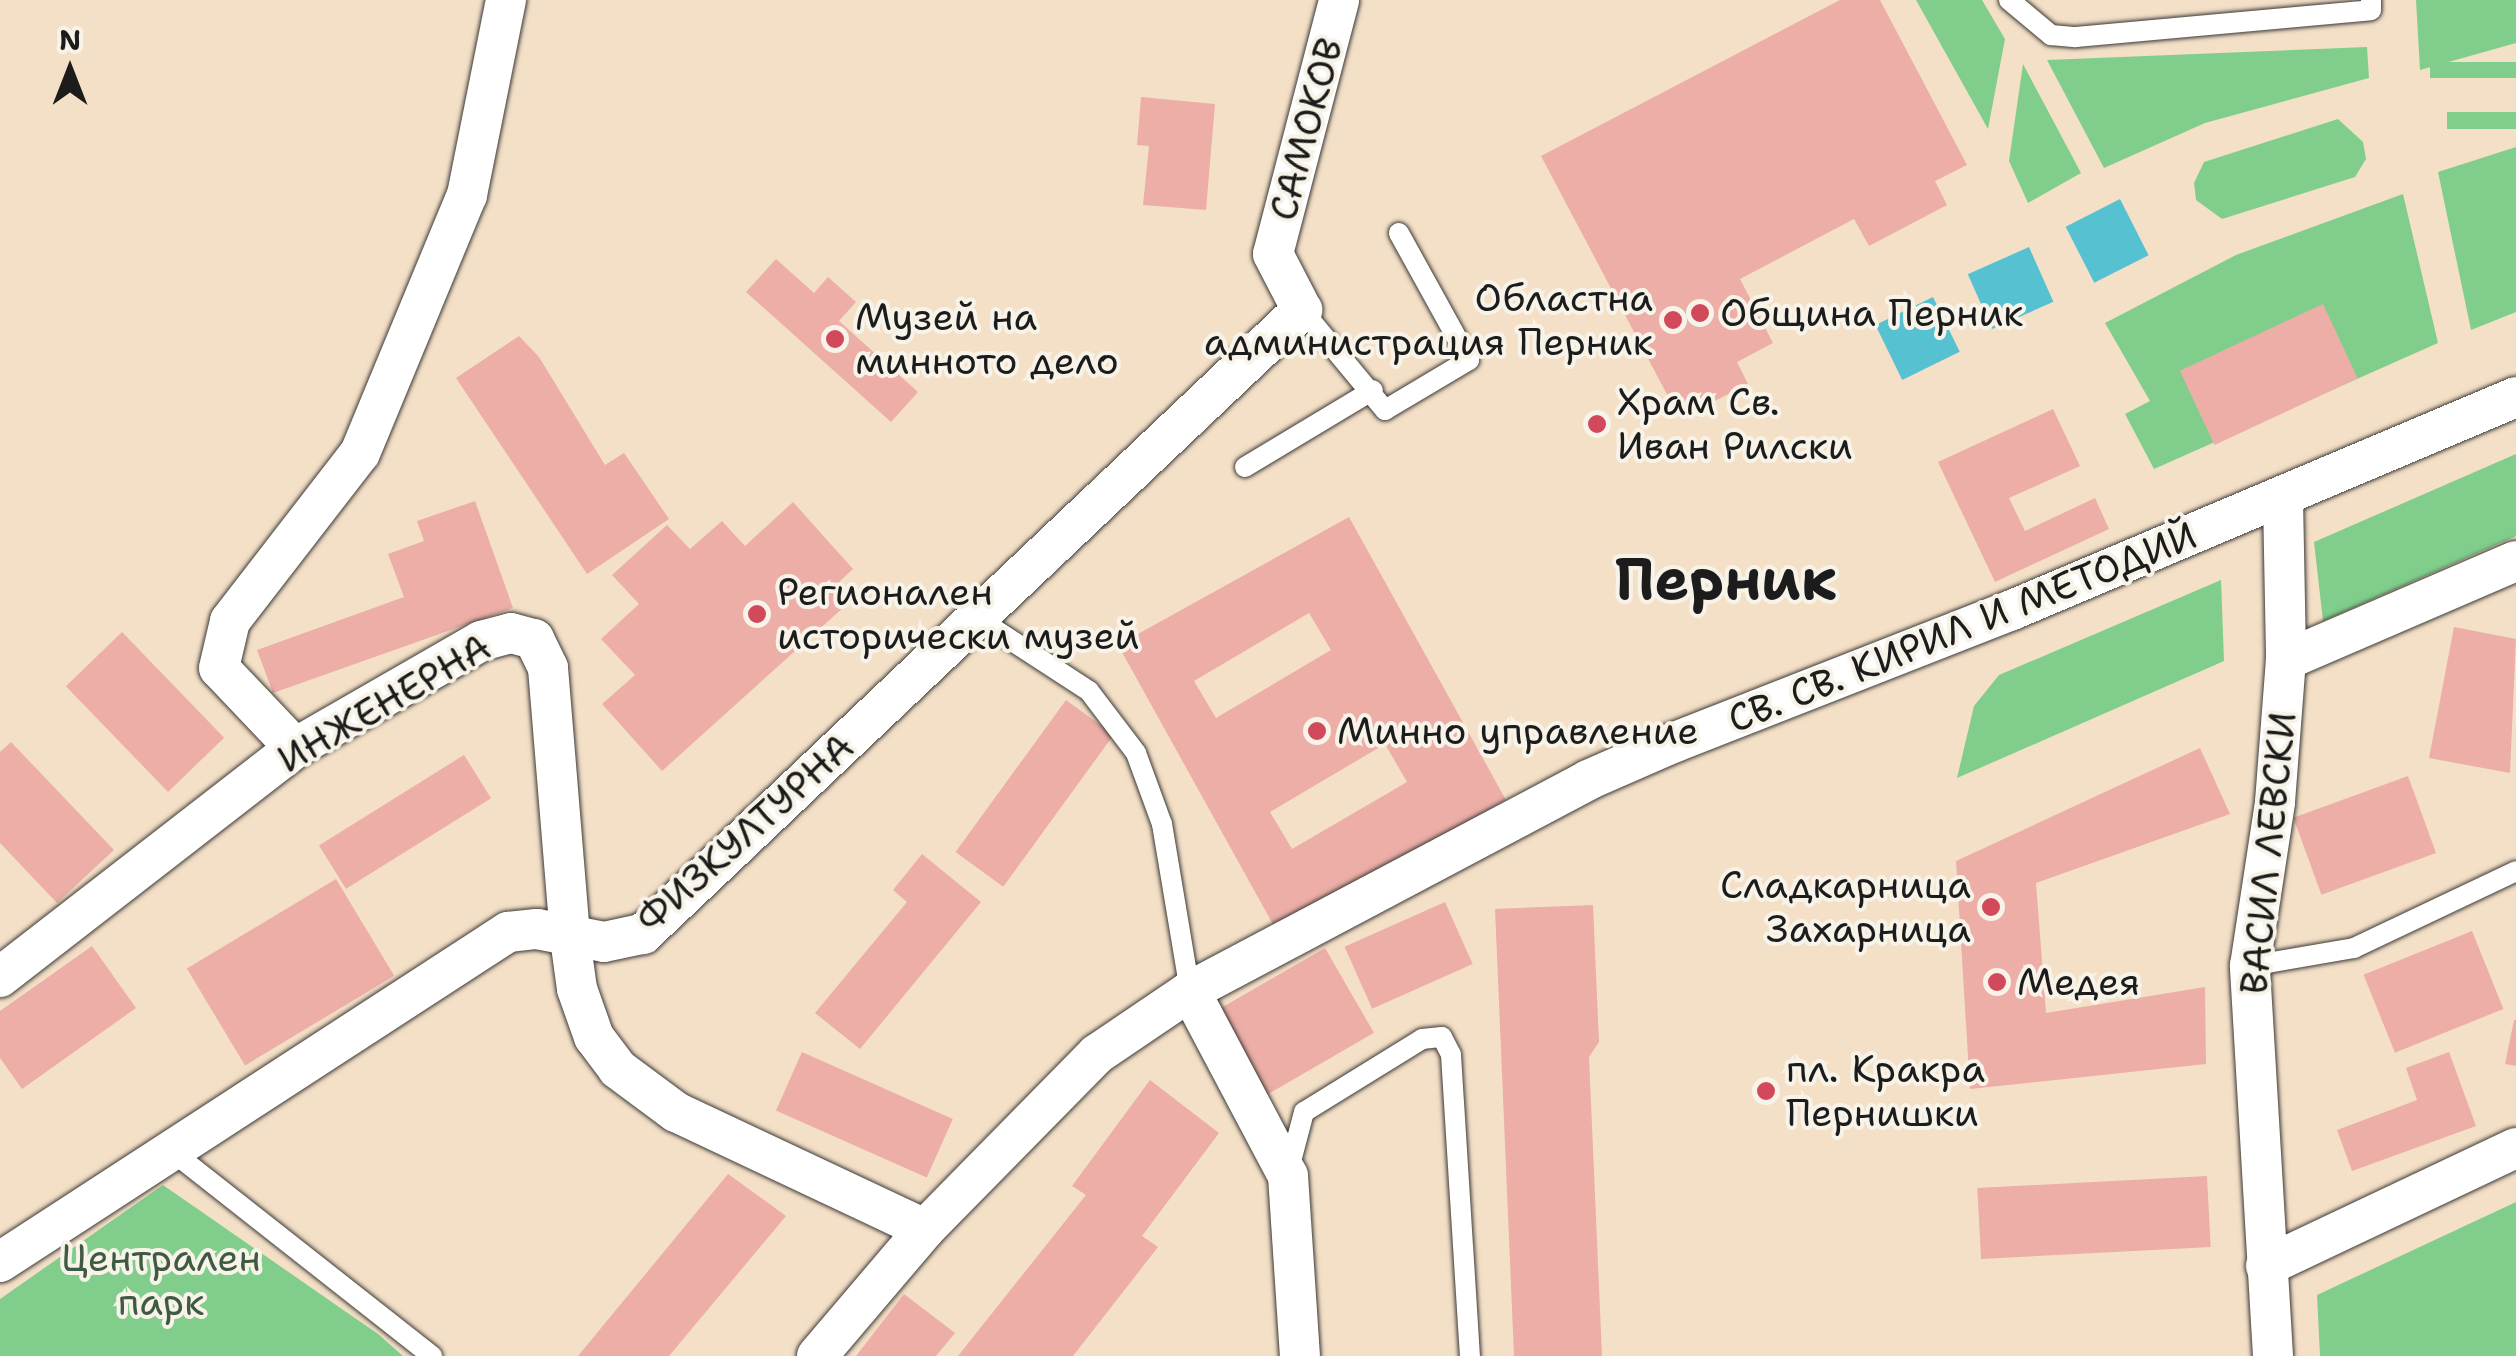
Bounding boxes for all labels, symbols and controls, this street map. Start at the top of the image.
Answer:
north arrow [20,20,120,120]
text: N [59,21,81,59]
street label: САМОКОВ [1260,33,1352,225]
place label: Областна администрация Перник [1204,275,1653,364]
place label: Община Перник [1720,290,2024,336]
place label: Музей на минното дело [855,294,1119,383]
marker: Община Перник [1689,302,1711,324]
marker: Областна администрация Перник [1662,309,1684,331]
marker: Музей на минното дело [824,328,846,350]
place label: Храм Св. Иван Рилски [1617,379,1853,468]
marker: Храм Св. Иван Рилски [1586,413,1608,435]
street label: СВ. СВ. КИРИЛ И МЕТОДИЙ [1721,512,2203,742]
district label: Перник [1615,544,1837,614]
place label: Регионален исторически музей [777,569,1139,658]
marker: Регионален исторически музей [746,603,768,625]
street label: ИНЖЕНЕРНА [269,624,499,782]
place label: Минно управление [1337,708,1699,754]
street label: ВАСИЛ ЛЕВСКИ [2230,709,2306,997]
marker: Минно управление [1306,720,1328,742]
street label: ФИЗКУЛТУРНА [627,724,863,942]
place label: Сладкарница Захарница [1720,862,1971,952]
marker: Сладкарница Захарница [1980,896,2002,918]
place label: Медея [2017,959,2140,1005]
marker: Медея [1986,971,2008,993]
place label: пл. Кракра Пернишки [1786,1046,1985,1136]
marker: пл. Кракра Пернишки [1755,1080,1777,1102]
park label: Централен парк [61,1235,261,1324]

